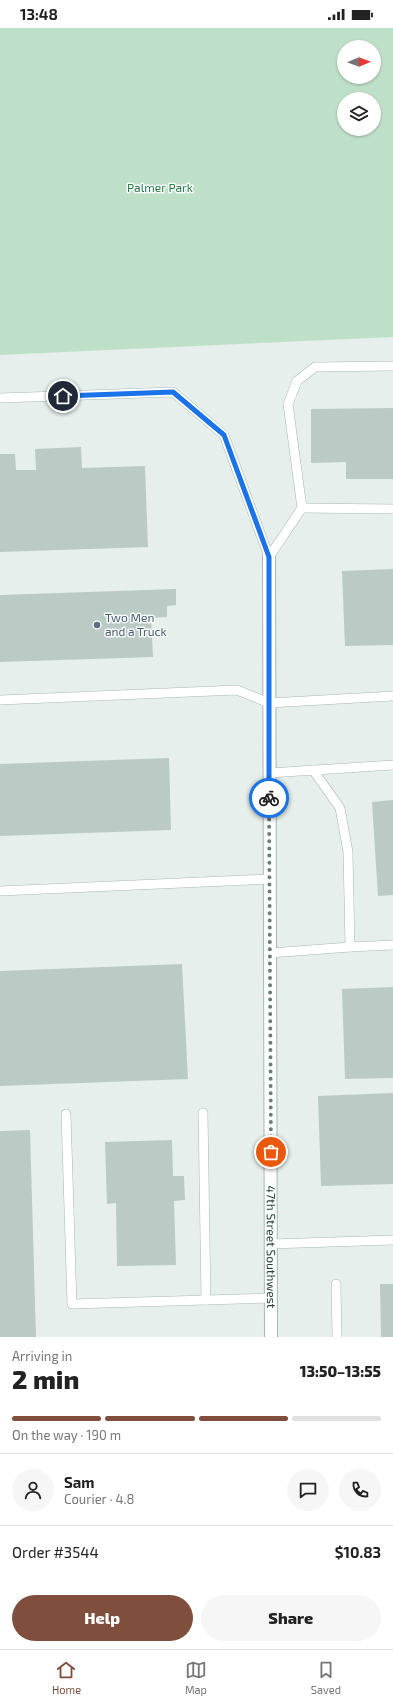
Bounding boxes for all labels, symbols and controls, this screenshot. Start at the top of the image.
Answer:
text: 13:48 [20,5,58,23]
north arrow [337,40,381,84]
map controls [337,40,381,136]
button: layers [337,92,381,136]
park label: Palmer Park [127,180,193,194]
pin [46,379,80,413]
icon: home [52,385,74,407]
place label: Two Men and a Truck [105,610,167,638]
marker: Two Men and a Truck [92,620,102,630]
courier [249,778,289,818]
icon: bike [258,787,280,809]
pin [254,1135,288,1169]
icon: bag [260,1141,282,1163]
street label: 47th Street Southwest [265,1186,279,1309]
text: Arriving in [12,1348,72,1364]
text: 13:50–13:55 [300,1362,381,1380]
text: 2 min [12,1363,79,1394]
text: On the way · 190 m [12,1427,121,1443]
button: person [12,1469,54,1511]
button: chat [287,1469,329,1511]
button: phone [339,1469,381,1511]
text: Sam [64,1473,95,1491]
text: Courier · 4.8 [64,1491,134,1507]
text: Order #3544 [12,1543,99,1561]
text: $10.83 [335,1543,381,1561]
button: Help [12,1595,193,1641]
button: Share [201,1595,381,1641]
tab: Home [52,1659,81,1696]
tab: Map [185,1659,207,1696]
tab: Saved [311,1659,341,1696]

